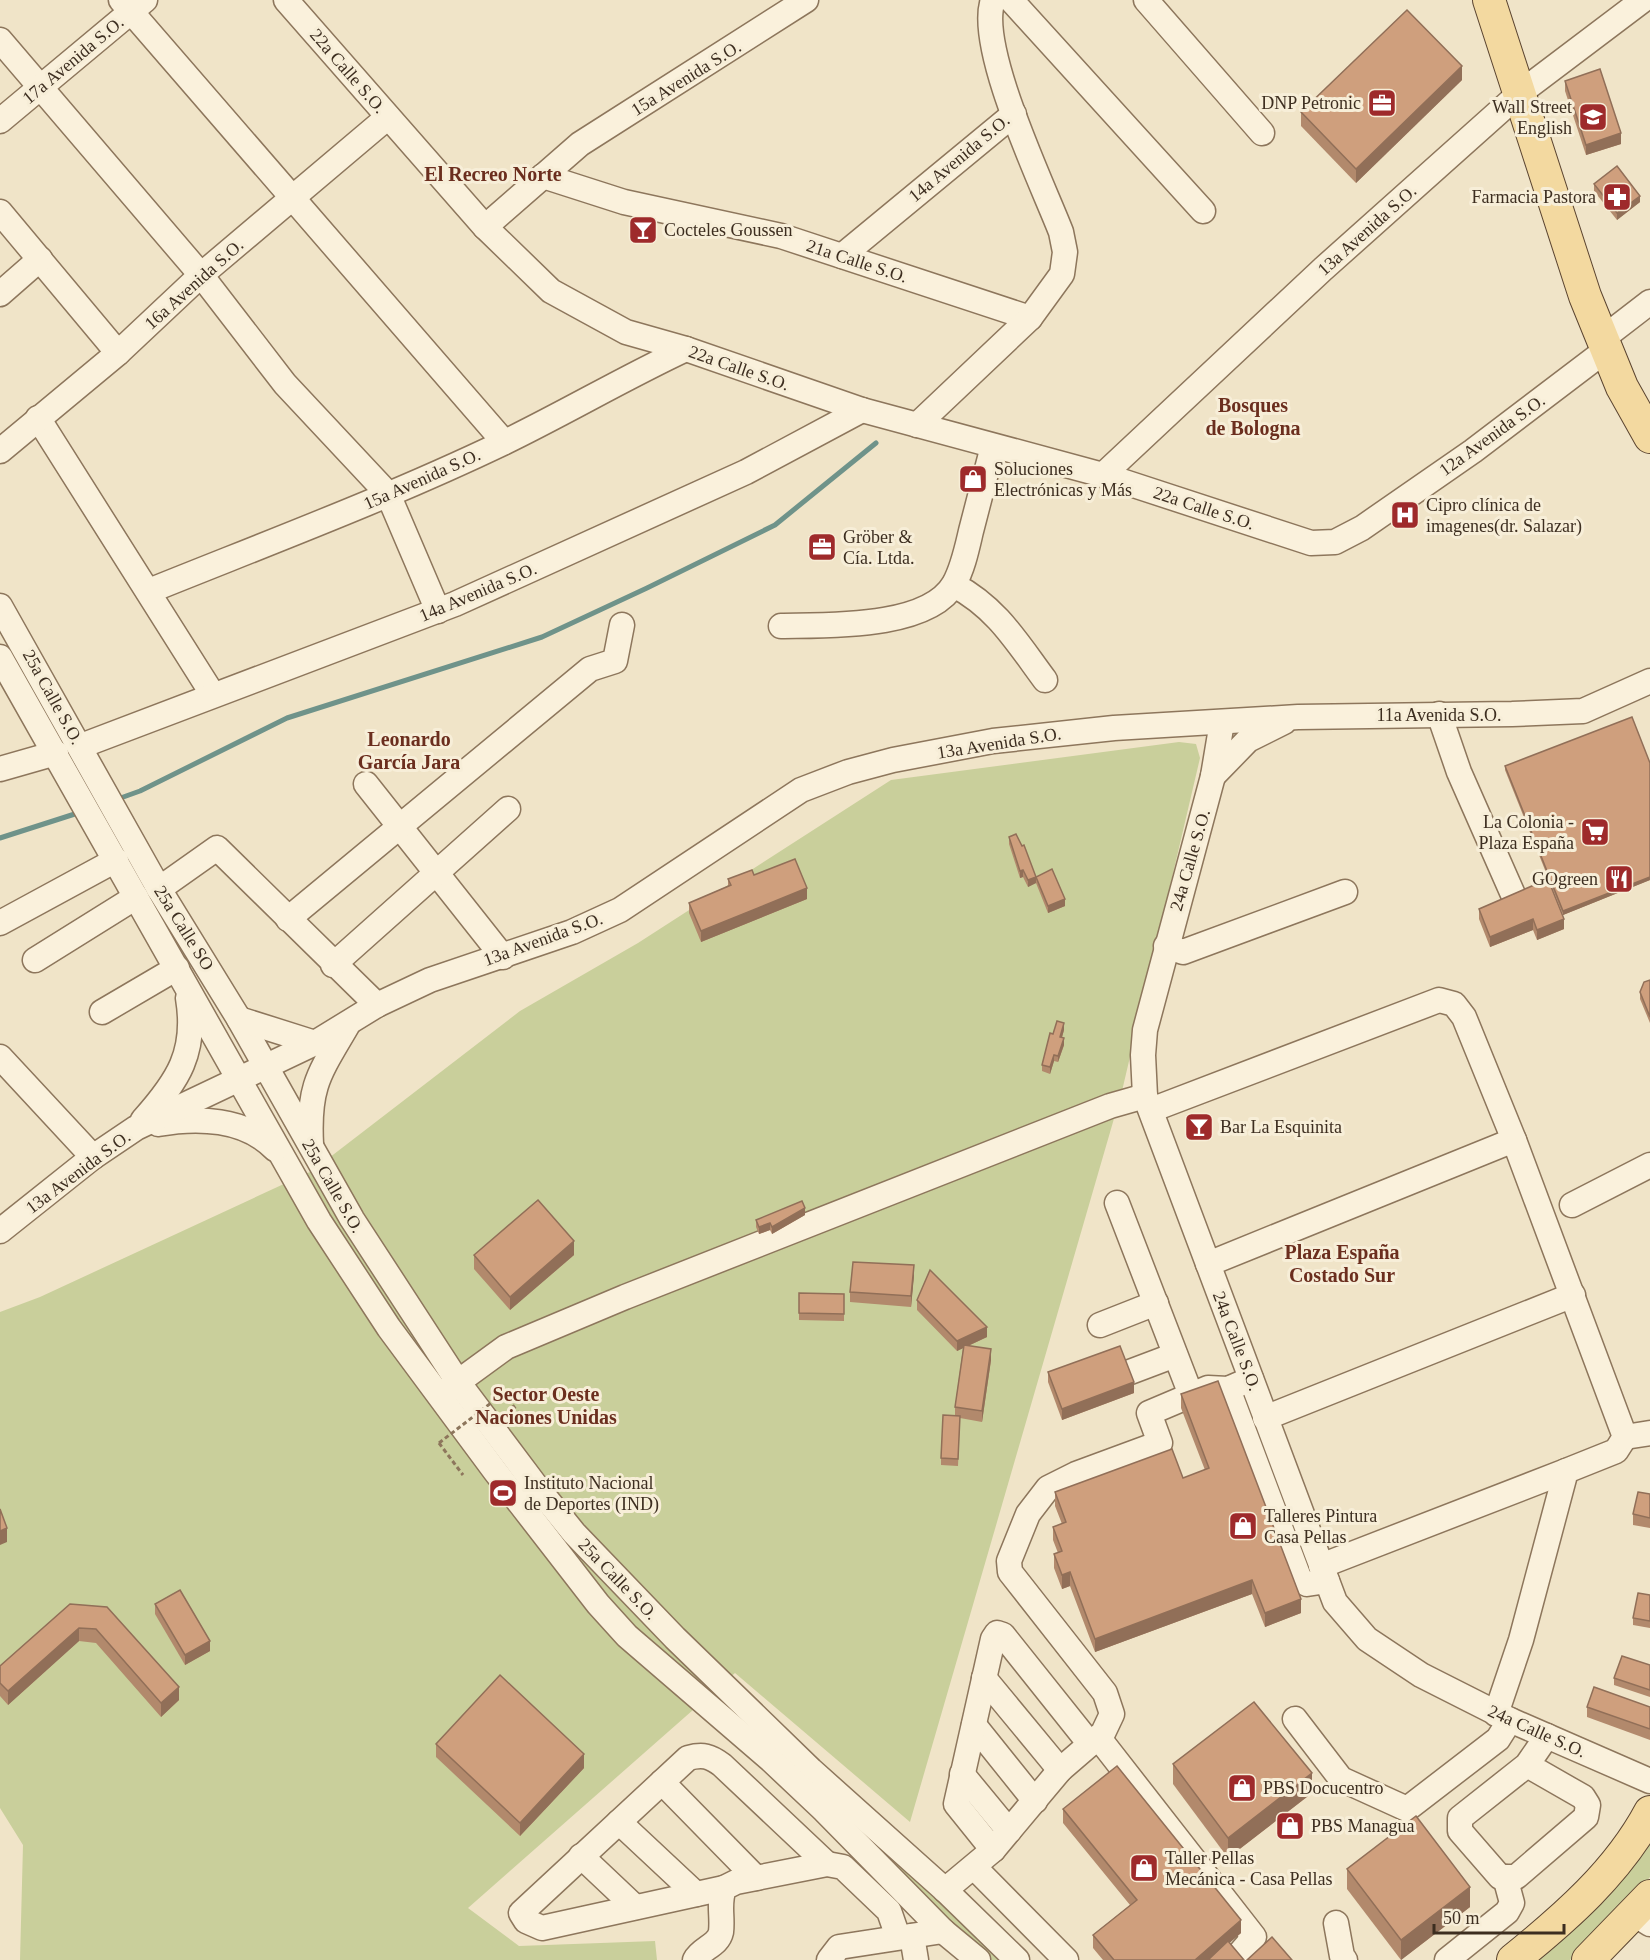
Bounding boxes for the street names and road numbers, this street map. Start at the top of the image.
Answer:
street label: 17a Avenida S.O. [18,12,128,108]
street label: 22a Calle S.O. [306,25,390,117]
street label: 15a Avenida S.O. [627,36,745,120]
street label: 14a Avenida S.O. [904,110,1014,206]
street label: 13a Avenida S.O. [1314,181,1420,279]
street label: 16a Avenida S.O. [141,235,247,333]
street label: 21a Calle S.O. [804,235,910,287]
street label: 22a Calle S.O. [686,341,792,395]
street label: 12a Avenida S.O. [1435,390,1549,480]
street label: 15a Avenida S.O. [361,444,483,514]
street label: 22a Calle S.O. [1151,482,1257,534]
street label: 14a Avenida S.O. [416,558,540,626]
street label: 25a Calle S.O. [19,646,87,748]
street label: 11a Avenida S.O. [1377,705,1501,725]
street label: 13a Avenida S.O. [935,723,1063,763]
street label: 24a Calle S.O. [1166,807,1214,913]
street label: 25a Calle SO [150,882,218,974]
street label: 13a Avenida S.O. [481,908,605,970]
street label: 13a Avenida S.O. [22,1126,134,1218]
street label: 25a Calle S.O. [298,1136,368,1236]
street label: 24a Calle S.O. [1209,1288,1265,1394]
street label: 25a Calle S.O. [574,1534,662,1624]
street label: 24a Calle S.O. [1485,1701,1589,1761]

